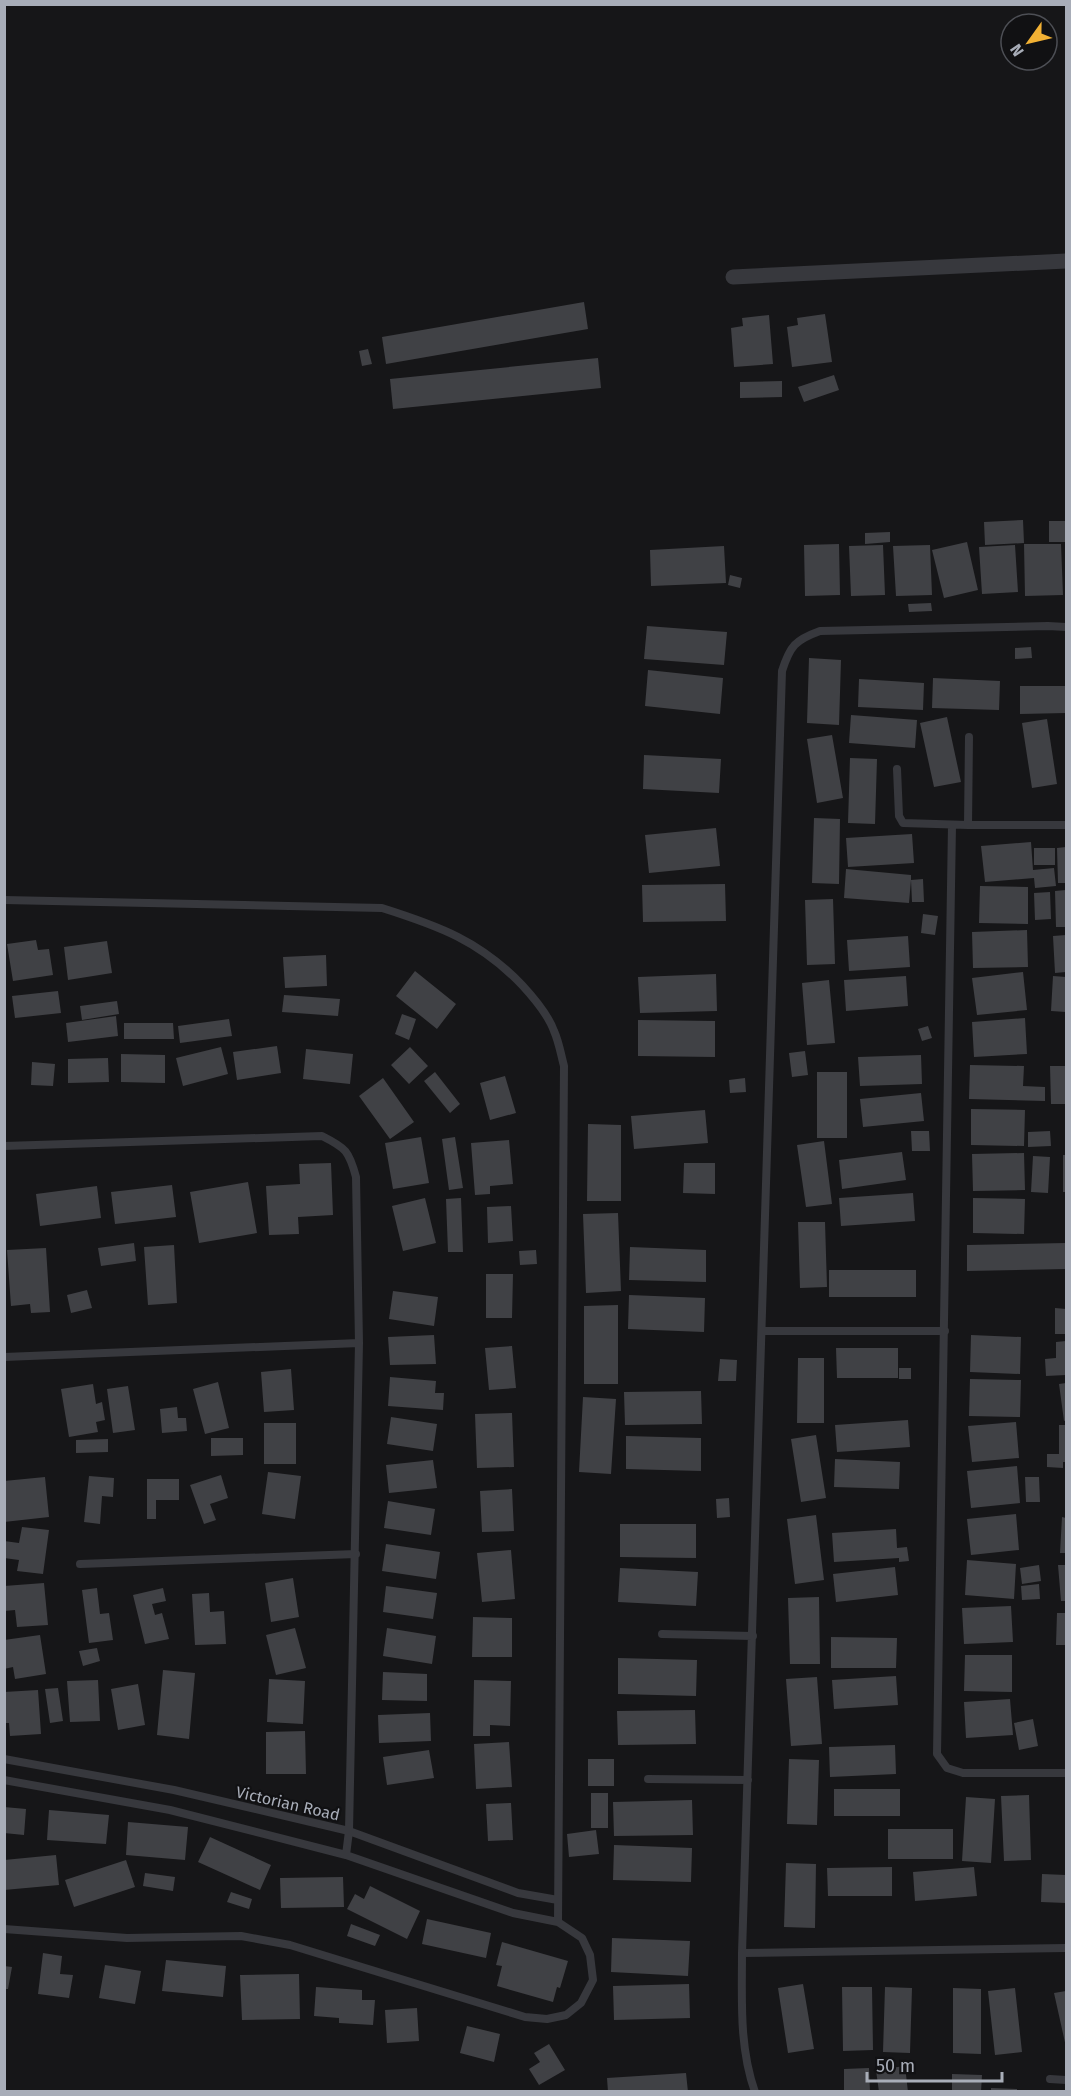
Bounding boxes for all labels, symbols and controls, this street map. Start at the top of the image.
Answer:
north arrow [999,12,1059,72]
text: N [1006,40,1028,60]
street label: Victorian Road [234,1782,342,1825]
scale bar [867,2045,1002,2083]
text: 50 m [876,2055,915,2077]

